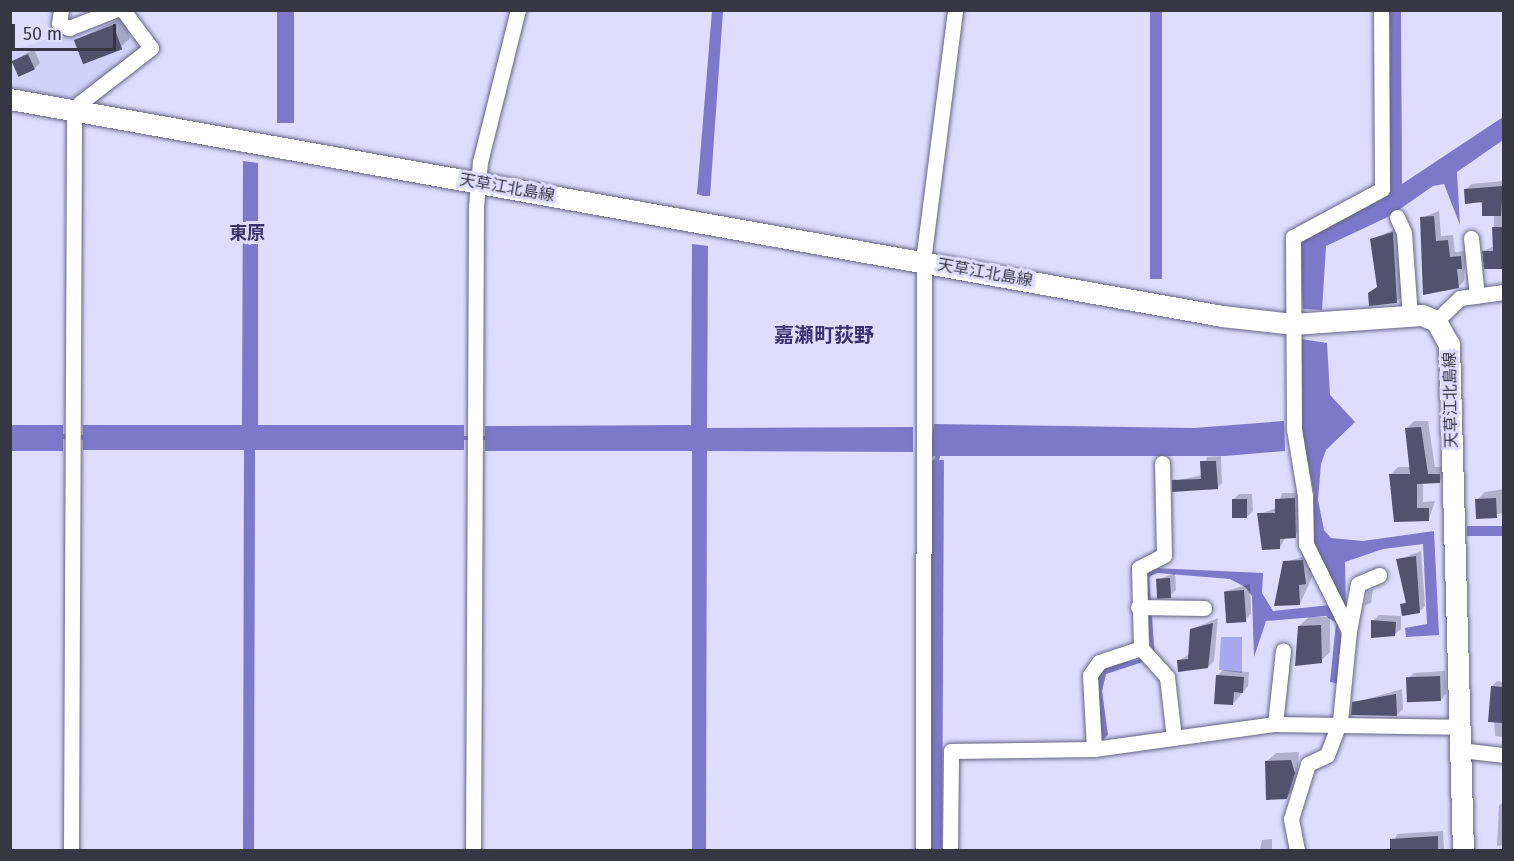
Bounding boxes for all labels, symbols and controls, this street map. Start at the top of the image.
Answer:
scale bar [15,12,118,50]
text: 50 m [23,23,62,45]
street label: 天草江北島線 [458,170,556,206]
district label: 東原 [229,222,265,244]
street label: 天草江北島線 [936,255,1034,291]
district label: 嘉瀬町荻野 [774,323,874,347]
street label: 天草江北島線 [1441,352,1461,448]

